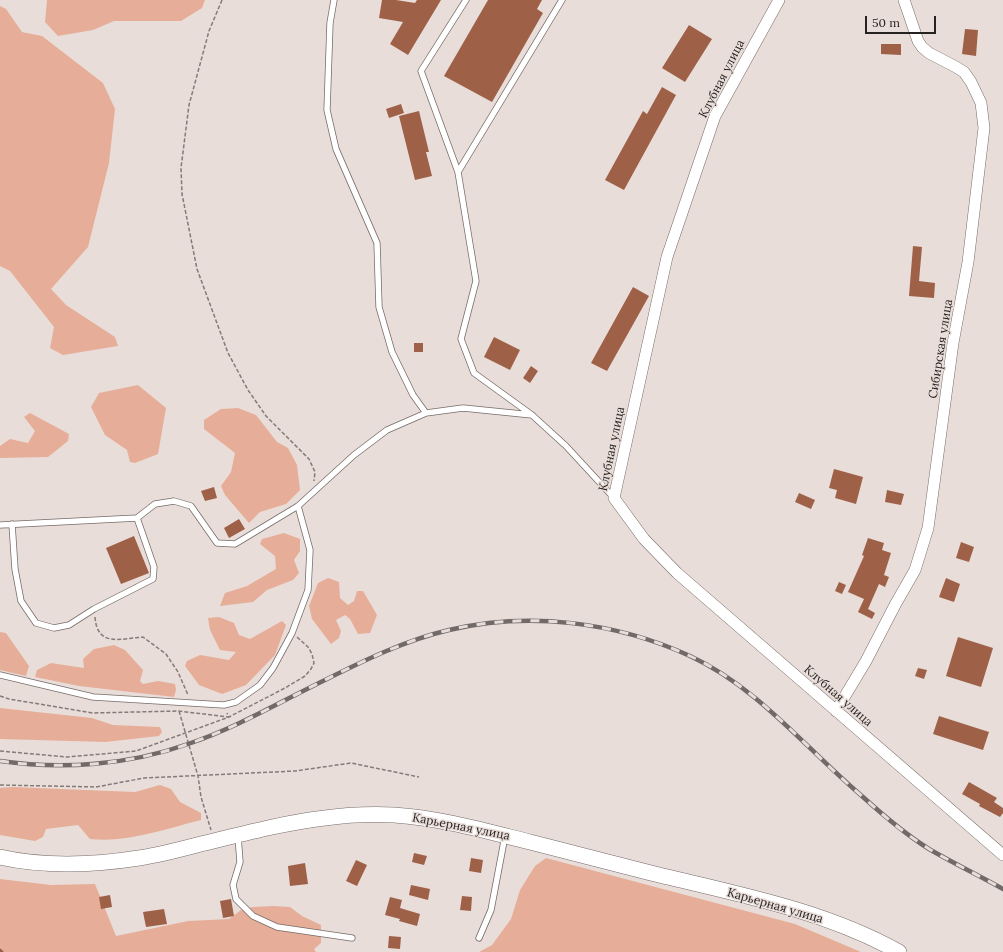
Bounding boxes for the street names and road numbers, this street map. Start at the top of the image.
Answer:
street label: Клубная улица [696,37,748,121]
street label: Сибирская улица [926,298,956,400]
street label: Клубная улица [596,405,628,493]
street label: Клубная улица [801,662,875,730]
street label: Карьерная улица [411,810,511,844]
street label: Карьерная улица [725,885,825,927]

